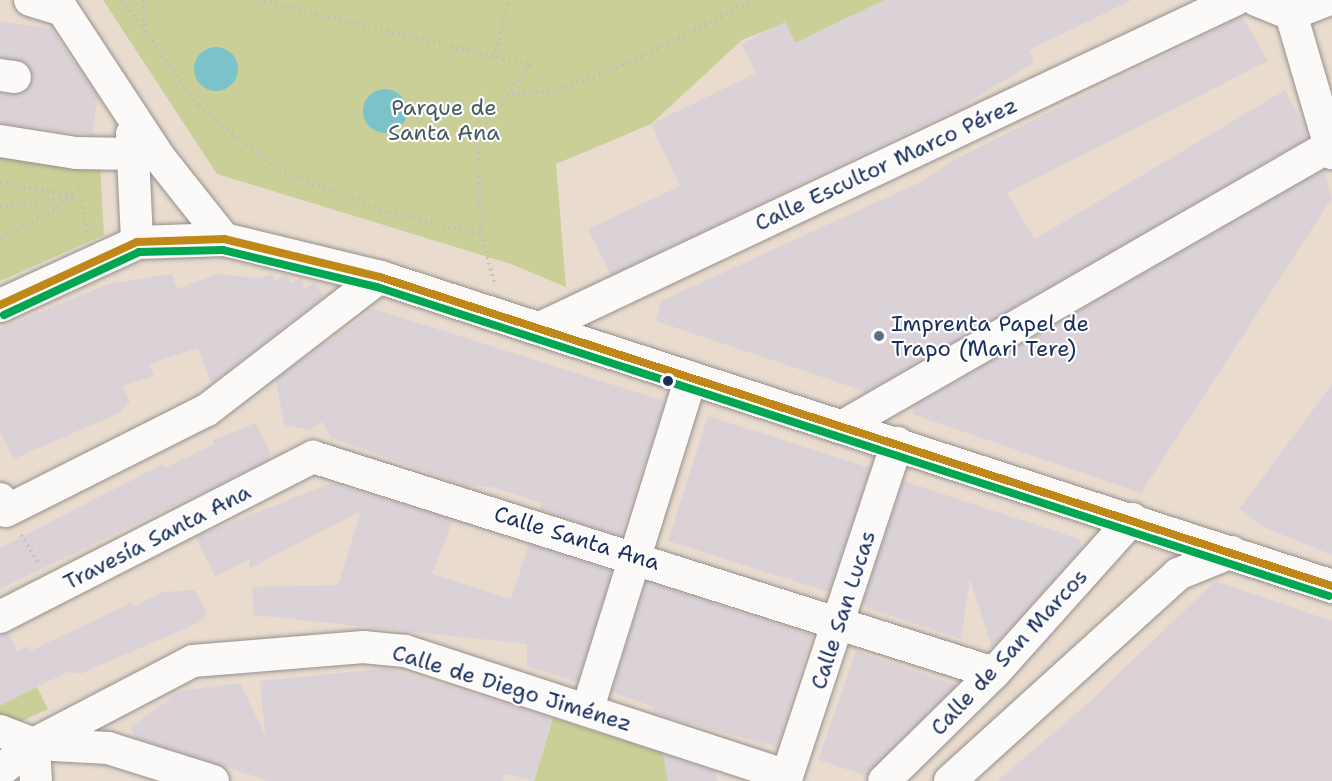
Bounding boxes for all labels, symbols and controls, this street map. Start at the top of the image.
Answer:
street label: Calle Escultor Marco Pérez [751,91,1021,237]
park label: Parque de Santa Ana [388,94,500,146]
place label: Imprenta Papel de Trapo (Mari Tere) [891,310,1089,362]
marker: Imprenta Papel de Trapo (Mari Tere) [872,329,886,343]
unlabelled marker [662,375,674,387]
street label: Travesía Santa Ana [59,478,255,596]
street label: Calle Santa Ana [491,500,663,576]
street label: Calle San Lucas [805,527,881,693]
street label: Calle de San Marcos [925,563,1093,741]
street label: Calle de Diego Jiménez [389,639,635,737]

